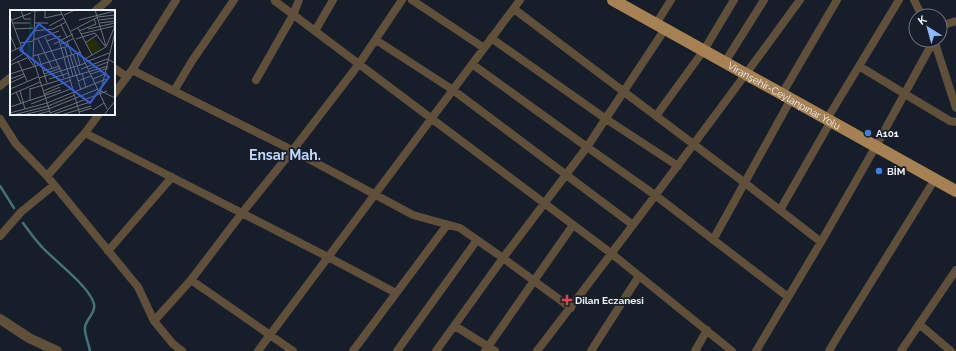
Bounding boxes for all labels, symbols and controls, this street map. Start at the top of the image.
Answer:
north arrow [908,8,948,48]
inset map [10,10,115,115]
text: K [915,13,930,28]
street label: Viranşehir-Ceylanpınar Yolu [726,60,842,132]
marker: A101 [863,128,873,138]
place label: A101 [876,128,899,139]
district label: Ensar Mah. [249,147,321,163]
marker: BİM [874,166,884,176]
place label: BİM [887,166,905,177]
marker: Dilan Eczanesi [562,295,572,305]
place label: Dilan Eczanesi [575,295,644,306]

